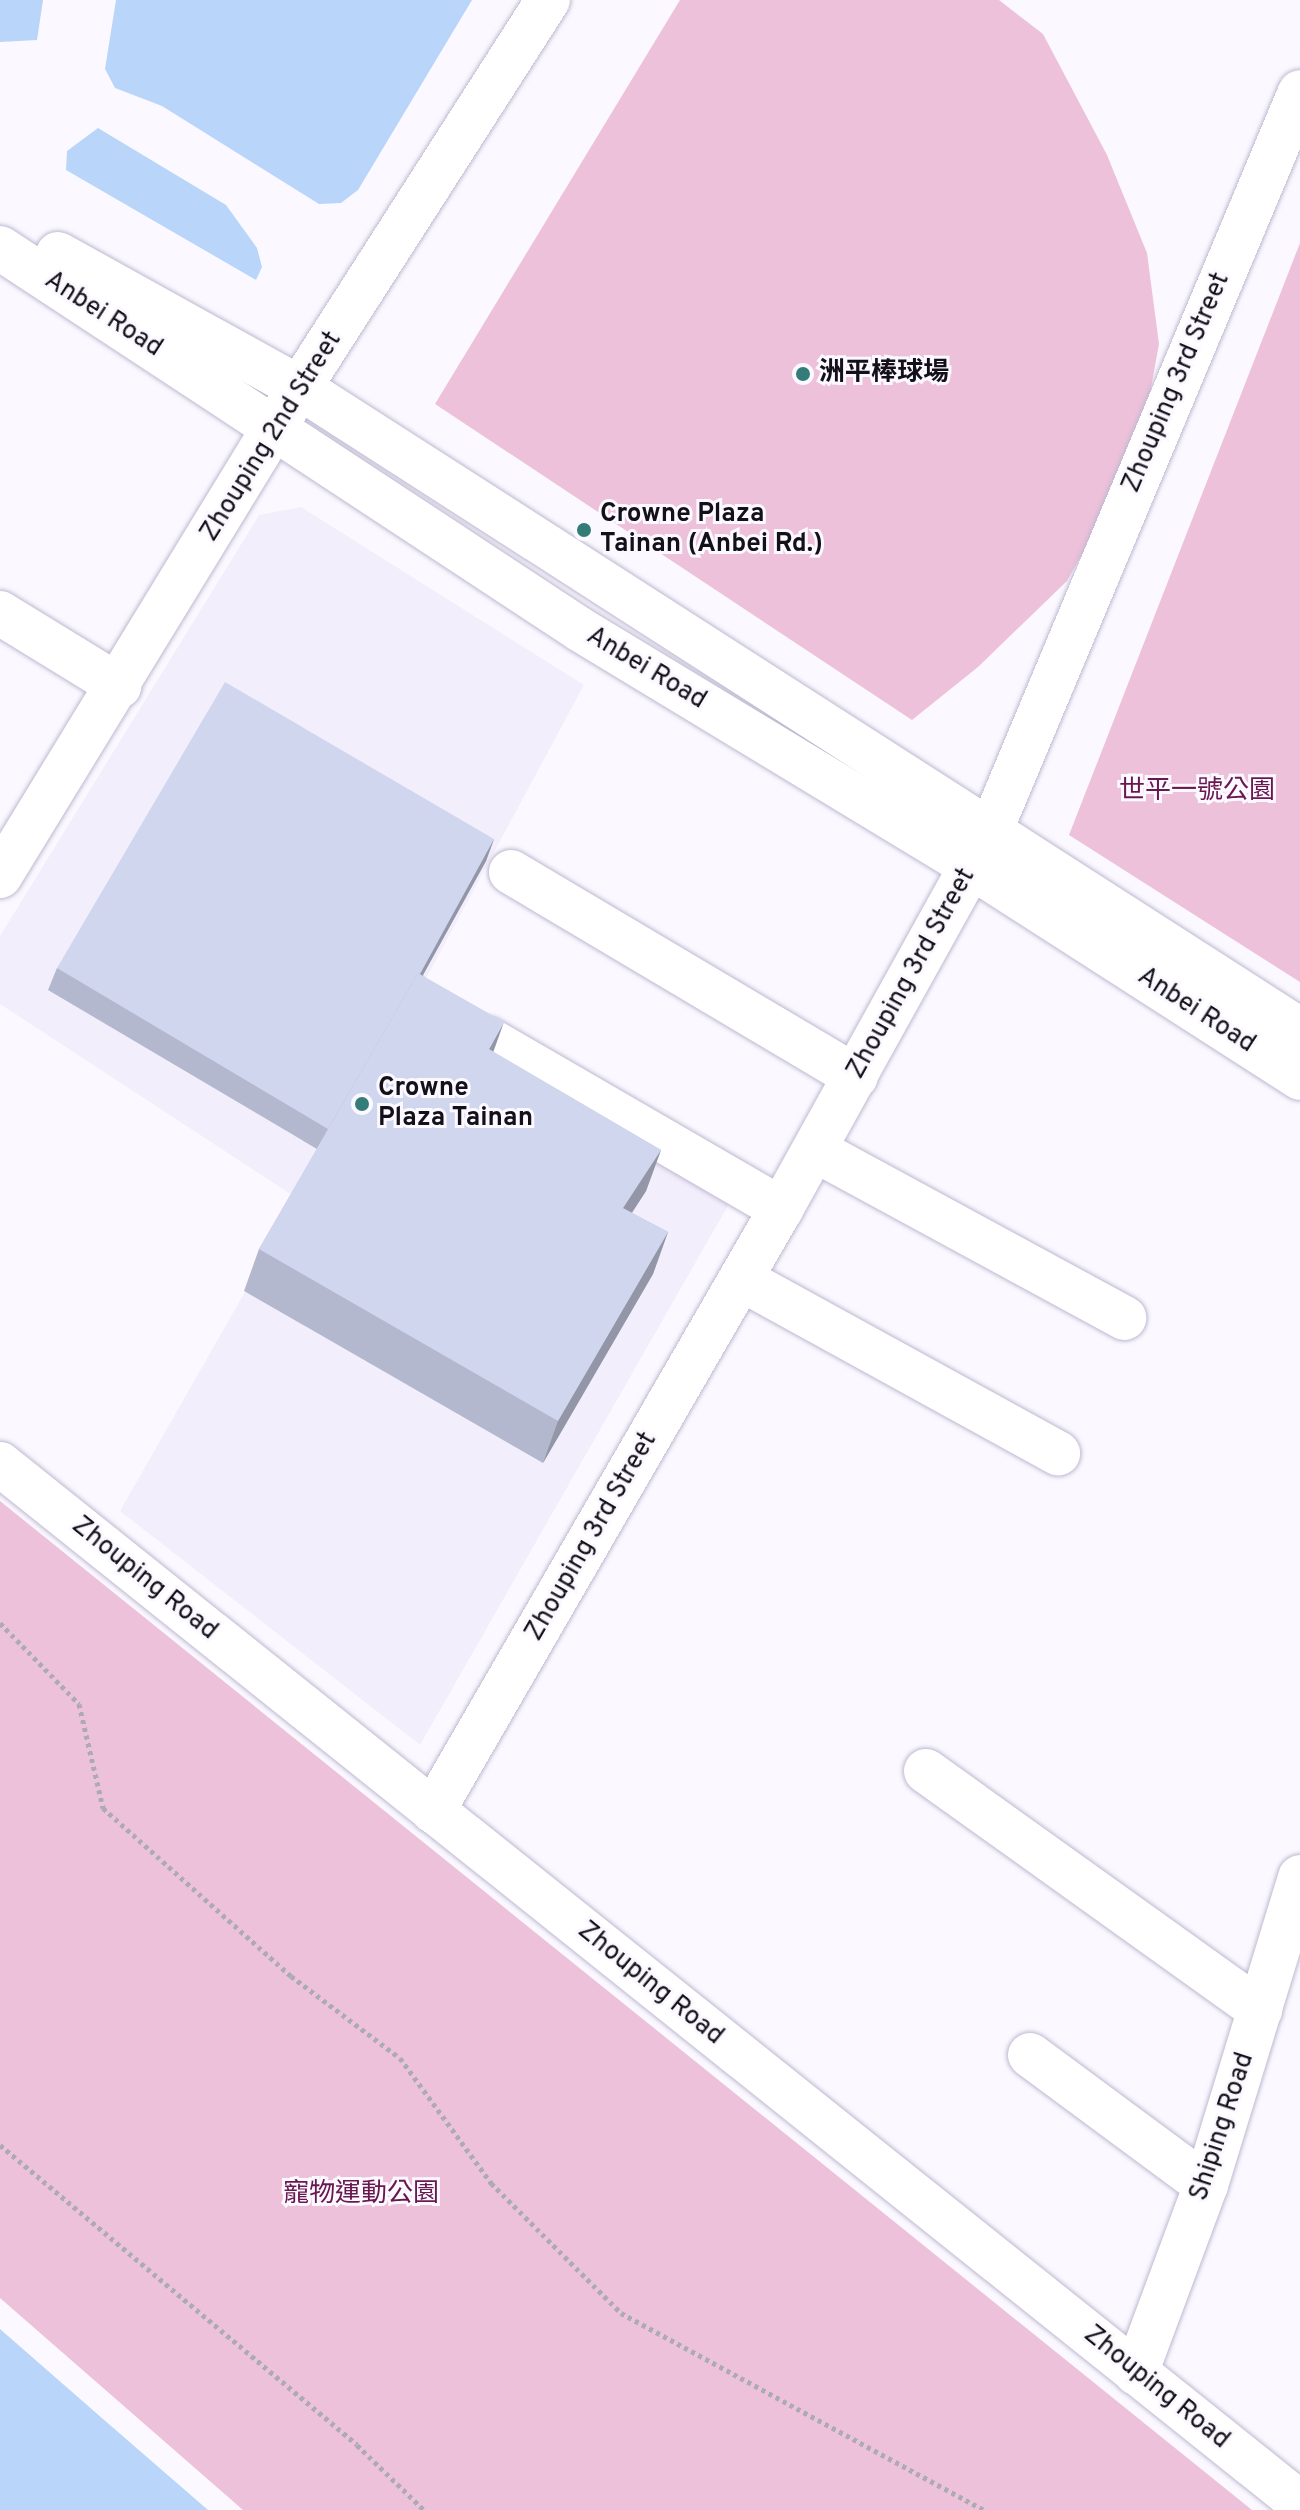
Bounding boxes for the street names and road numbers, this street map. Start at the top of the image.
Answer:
street label: Anbei Road [38,265,168,365]
street label: Zhouping 3rd Street [1117,268,1237,498]
street label: Zhouping 2nd Street [195,326,349,548]
street label: Anbei Road [580,621,712,717]
street label: Zhouping 3rd Street [841,863,983,1085]
street label: Anbei Road [1131,961,1261,1061]
street label: Zhouping 3rd Street [520,1427,664,1647]
street label: Zhouping Road [65,1511,223,1647]
street label: Zhouping Road [571,1916,729,2052]
street label: Shiping Road [1184,2049,1262,2205]
street label: Zhouping Road [1077,2320,1235,2456]

